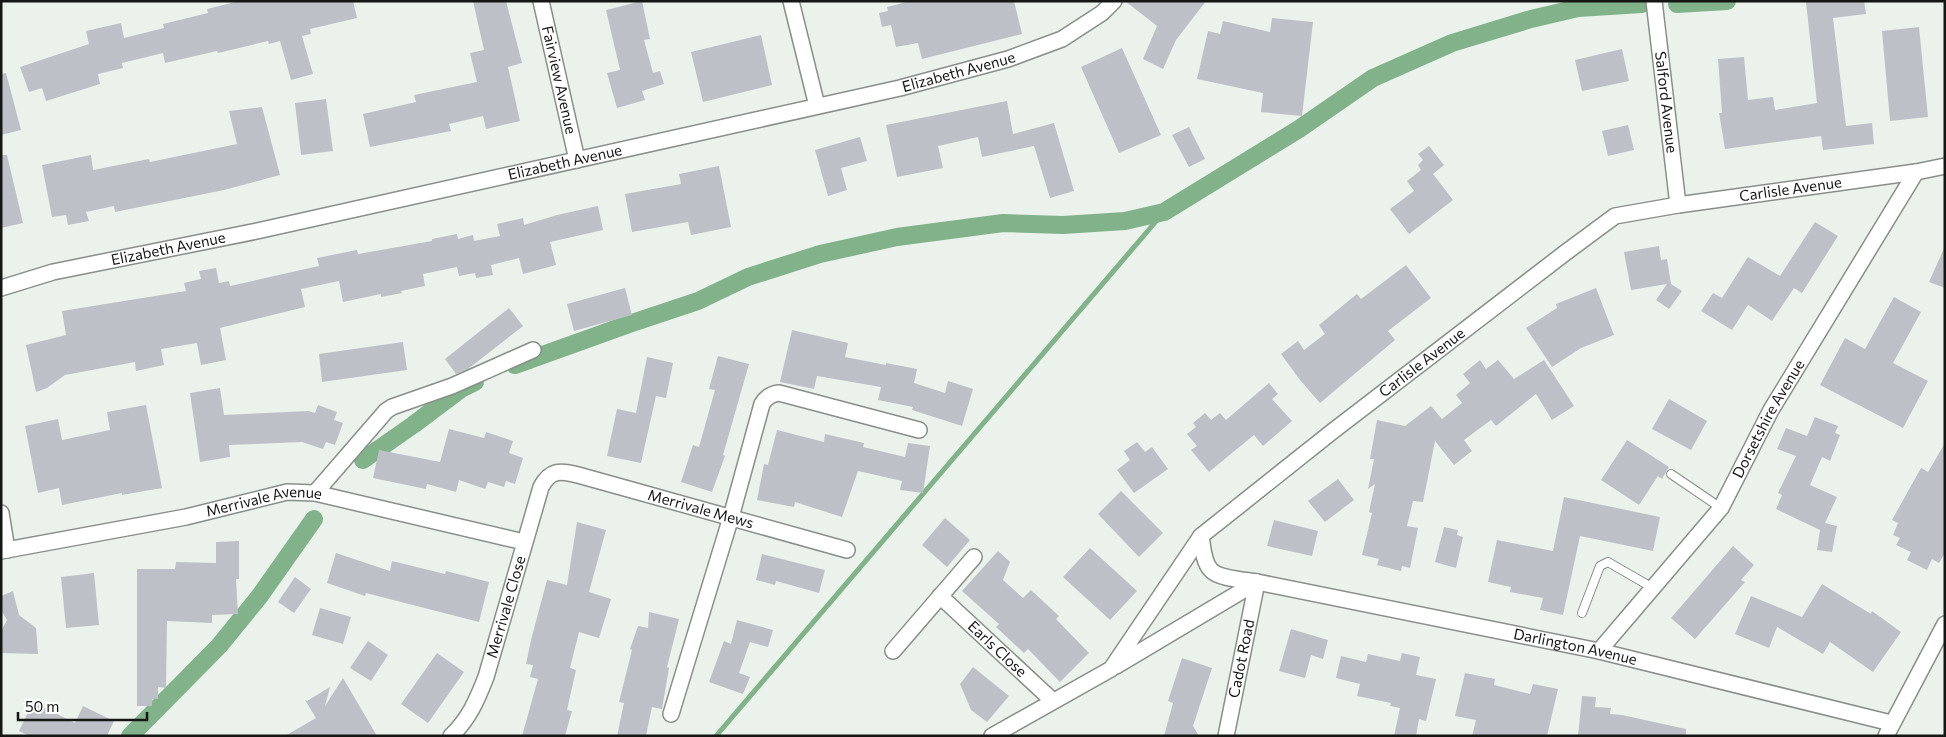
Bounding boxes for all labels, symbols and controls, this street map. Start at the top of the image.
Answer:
street label: Fairview Avenue [539,24,581,136]
street label: Elizabeth Avenue [900,47,1018,95]
street label: Salford Avenue [1652,50,1682,154]
street label: Elizabeth Avenue [506,140,624,183]
street label: Carlisle Avenue [1738,172,1843,204]
street label: Elizabeth Avenue [109,228,227,268]
street label: Carlisle Avenue [1375,323,1468,401]
street label: Dorsetshire Avenue [1728,356,1808,481]
street label: Merrivale Avenue [204,482,324,520]
street label: Merrivale Mews [646,485,756,532]
street label: Merrivale Close [482,553,529,660]
street label: Earls Close [965,617,1031,680]
street label: Cadot Road [1224,617,1257,699]
street label: Darlington Avenue [1512,624,1639,668]
scale bar [18,690,146,722]
text: 50 m [25,697,59,715]

